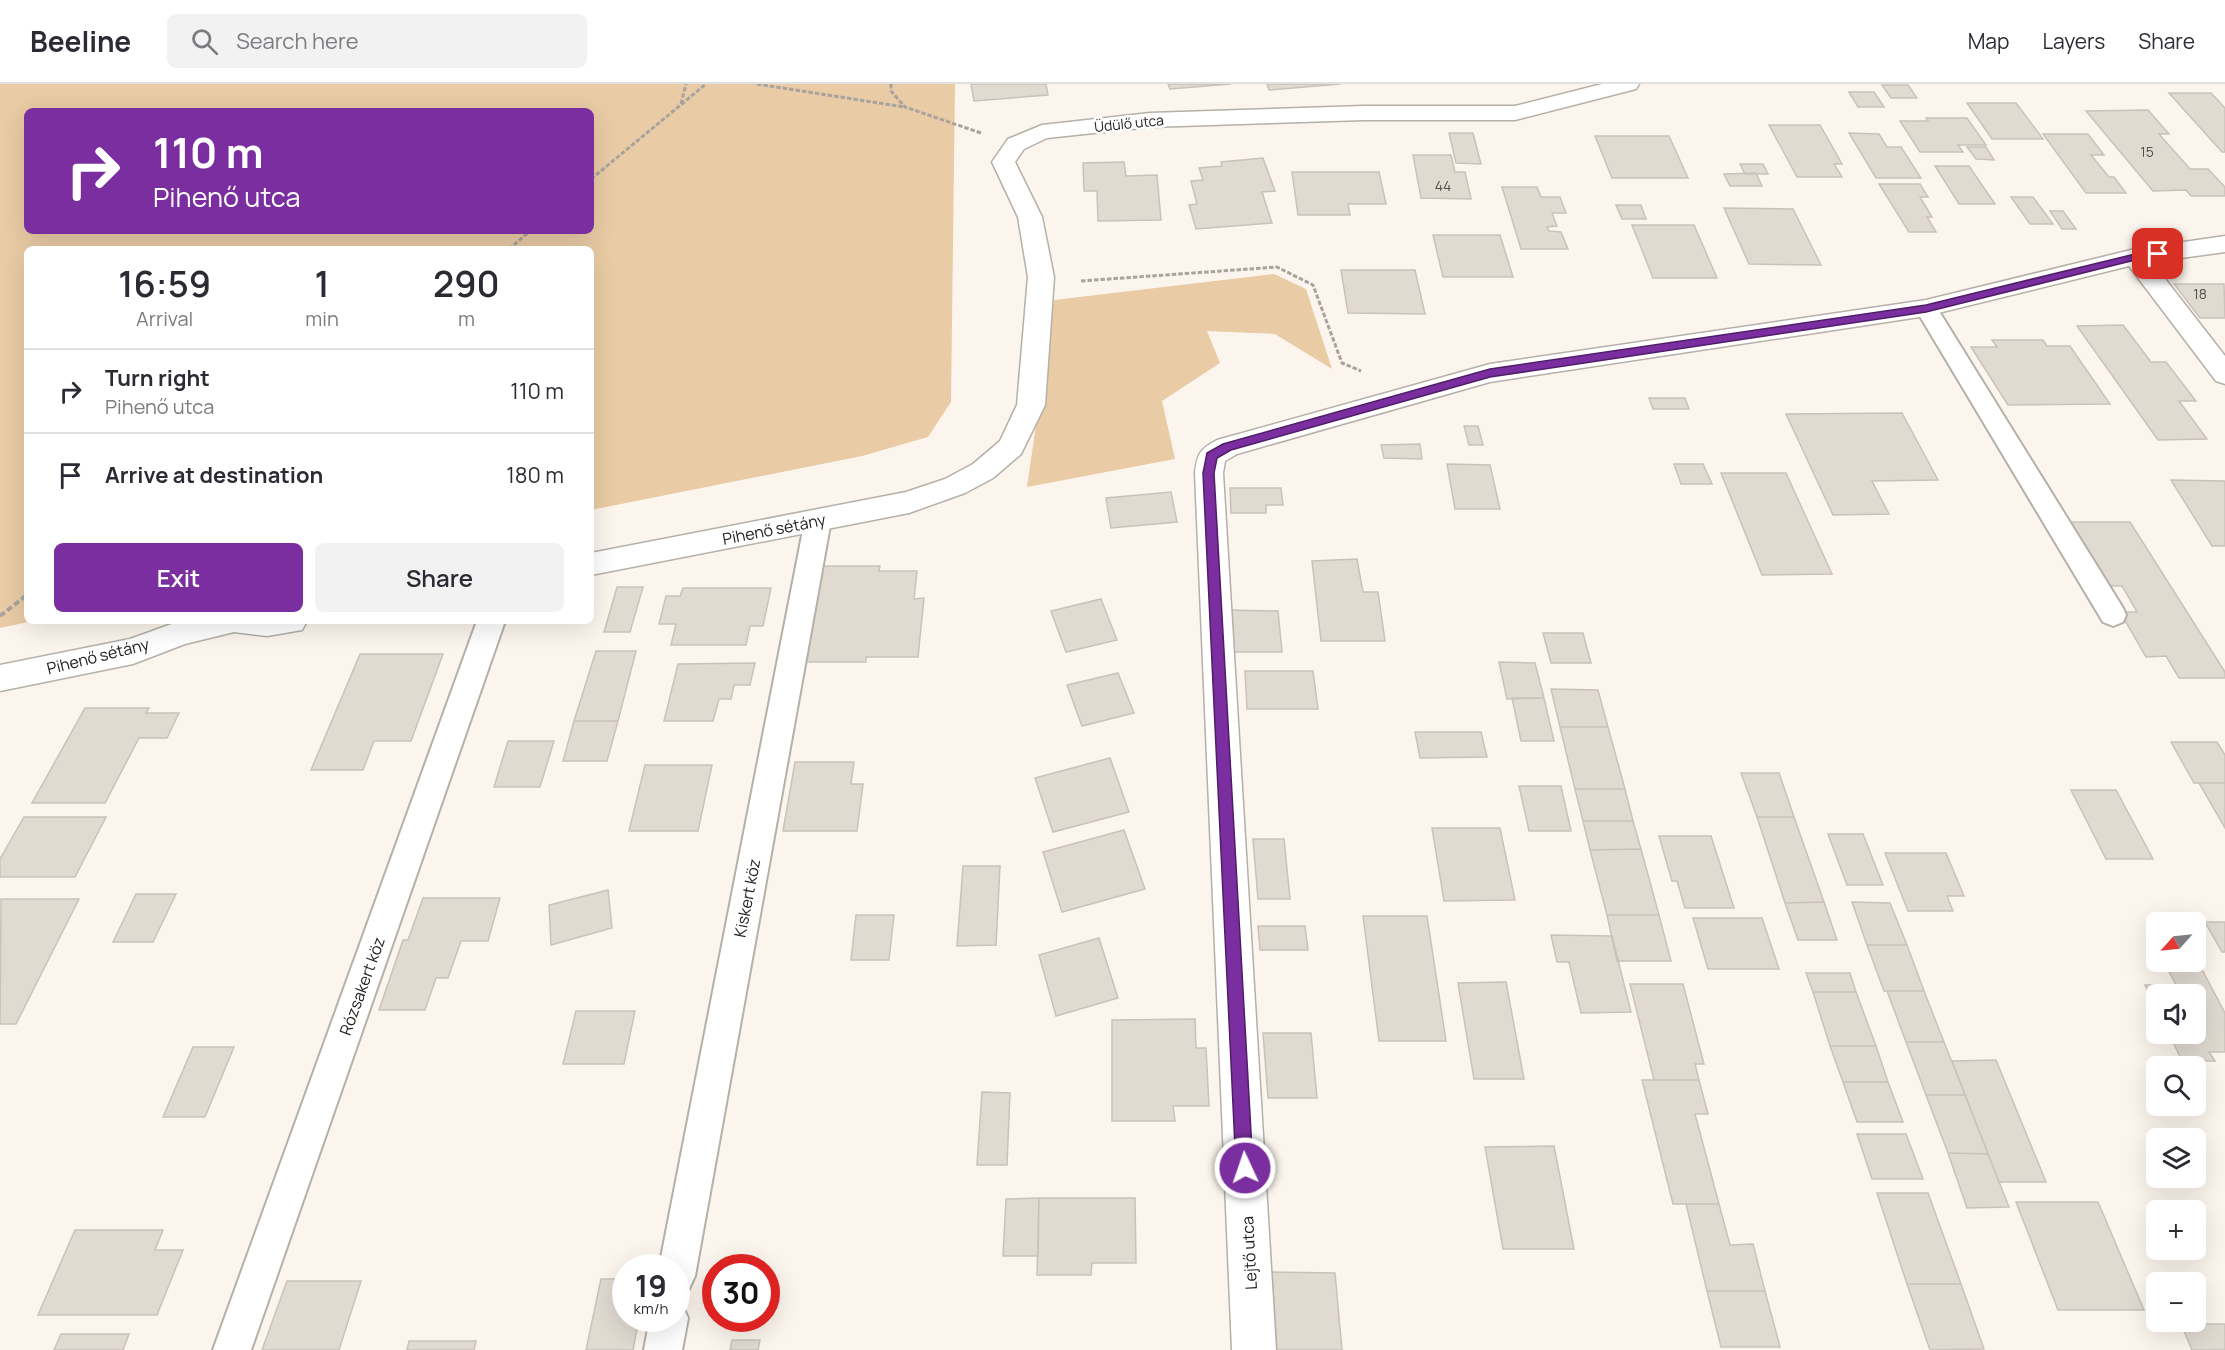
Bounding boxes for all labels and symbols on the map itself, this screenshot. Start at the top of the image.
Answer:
street label: Üdülő utca [1093,110,1165,136]
house number: 15 [2140,142,2154,161]
house number: 44 [1435,176,1451,195]
pin [2132,228,2183,279]
house number: 18 [2193,284,2207,303]
street label: Pihenő sétány [720,508,828,550]
street label: Pihenő sétány [44,633,152,679]
street label: Kiskert köz [729,857,765,939]
north arrow [2146,912,2206,972]
street label: Rózsakert köz [334,934,390,1038]
position arrow [1213,1136,1277,1200]
street label: Lejtő utca [1236,1216,1262,1290]
speed limit sign: 30 [702,1254,780,1332]

